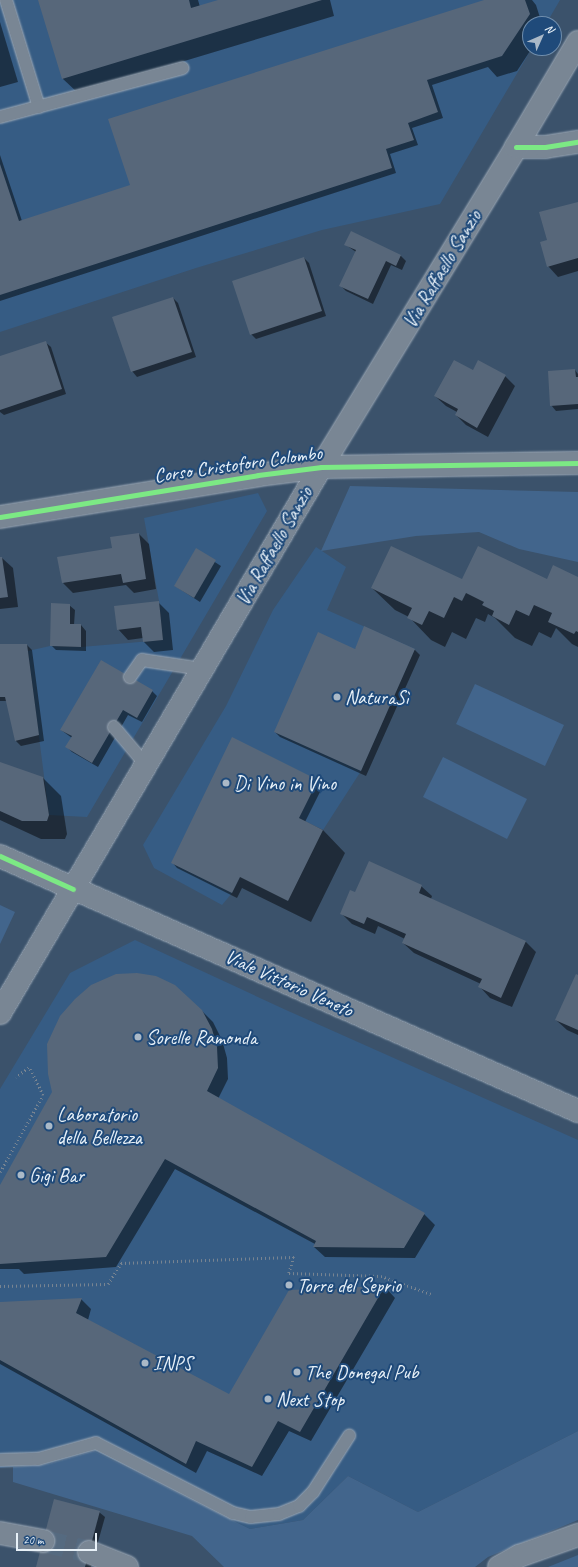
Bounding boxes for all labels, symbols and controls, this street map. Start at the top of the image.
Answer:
north arrow [522,16,562,56]
text: N [542,21,557,36]
street label: Via Raffaello Sanzio [397,206,487,332]
street label: Corso Cristoforo Colombo [152,440,324,488]
street label: Via Raffaello Sanzio [230,482,318,610]
place label: NaturaSì [345,685,409,709]
marker: NaturaSì [332,692,342,702]
place label: Di Vino in Vino [234,771,336,795]
marker: Di Vino in Vino [221,778,231,788]
street label: Viale Vittorio Veneto [221,944,357,1022]
place label: Sorelle Ramonda [146,1025,257,1049]
marker: Sorelle Ramonda [133,1032,143,1042]
place label: Laboratorio della Bellezza [57,1102,142,1149]
marker: Laboratorio della Bellezza [44,1121,54,1131]
place label: Gigi Bar [29,1163,85,1187]
marker: Gigi Bar [16,1170,26,1180]
place label: Torre del Seprio [297,1273,401,1297]
marker: Torre del Seprio [284,1280,294,1290]
place label: INPS [153,1351,192,1375]
marker: INPS [140,1358,150,1368]
place label: The Donegal Pub [305,1360,418,1384]
marker: The Donegal Pub [292,1367,302,1377]
place label: Next Stop [276,1387,344,1411]
marker: Next Stop [263,1394,273,1404]
scale bar [18,1525,99,1551]
text: 20 m [23,1532,43,1548]

